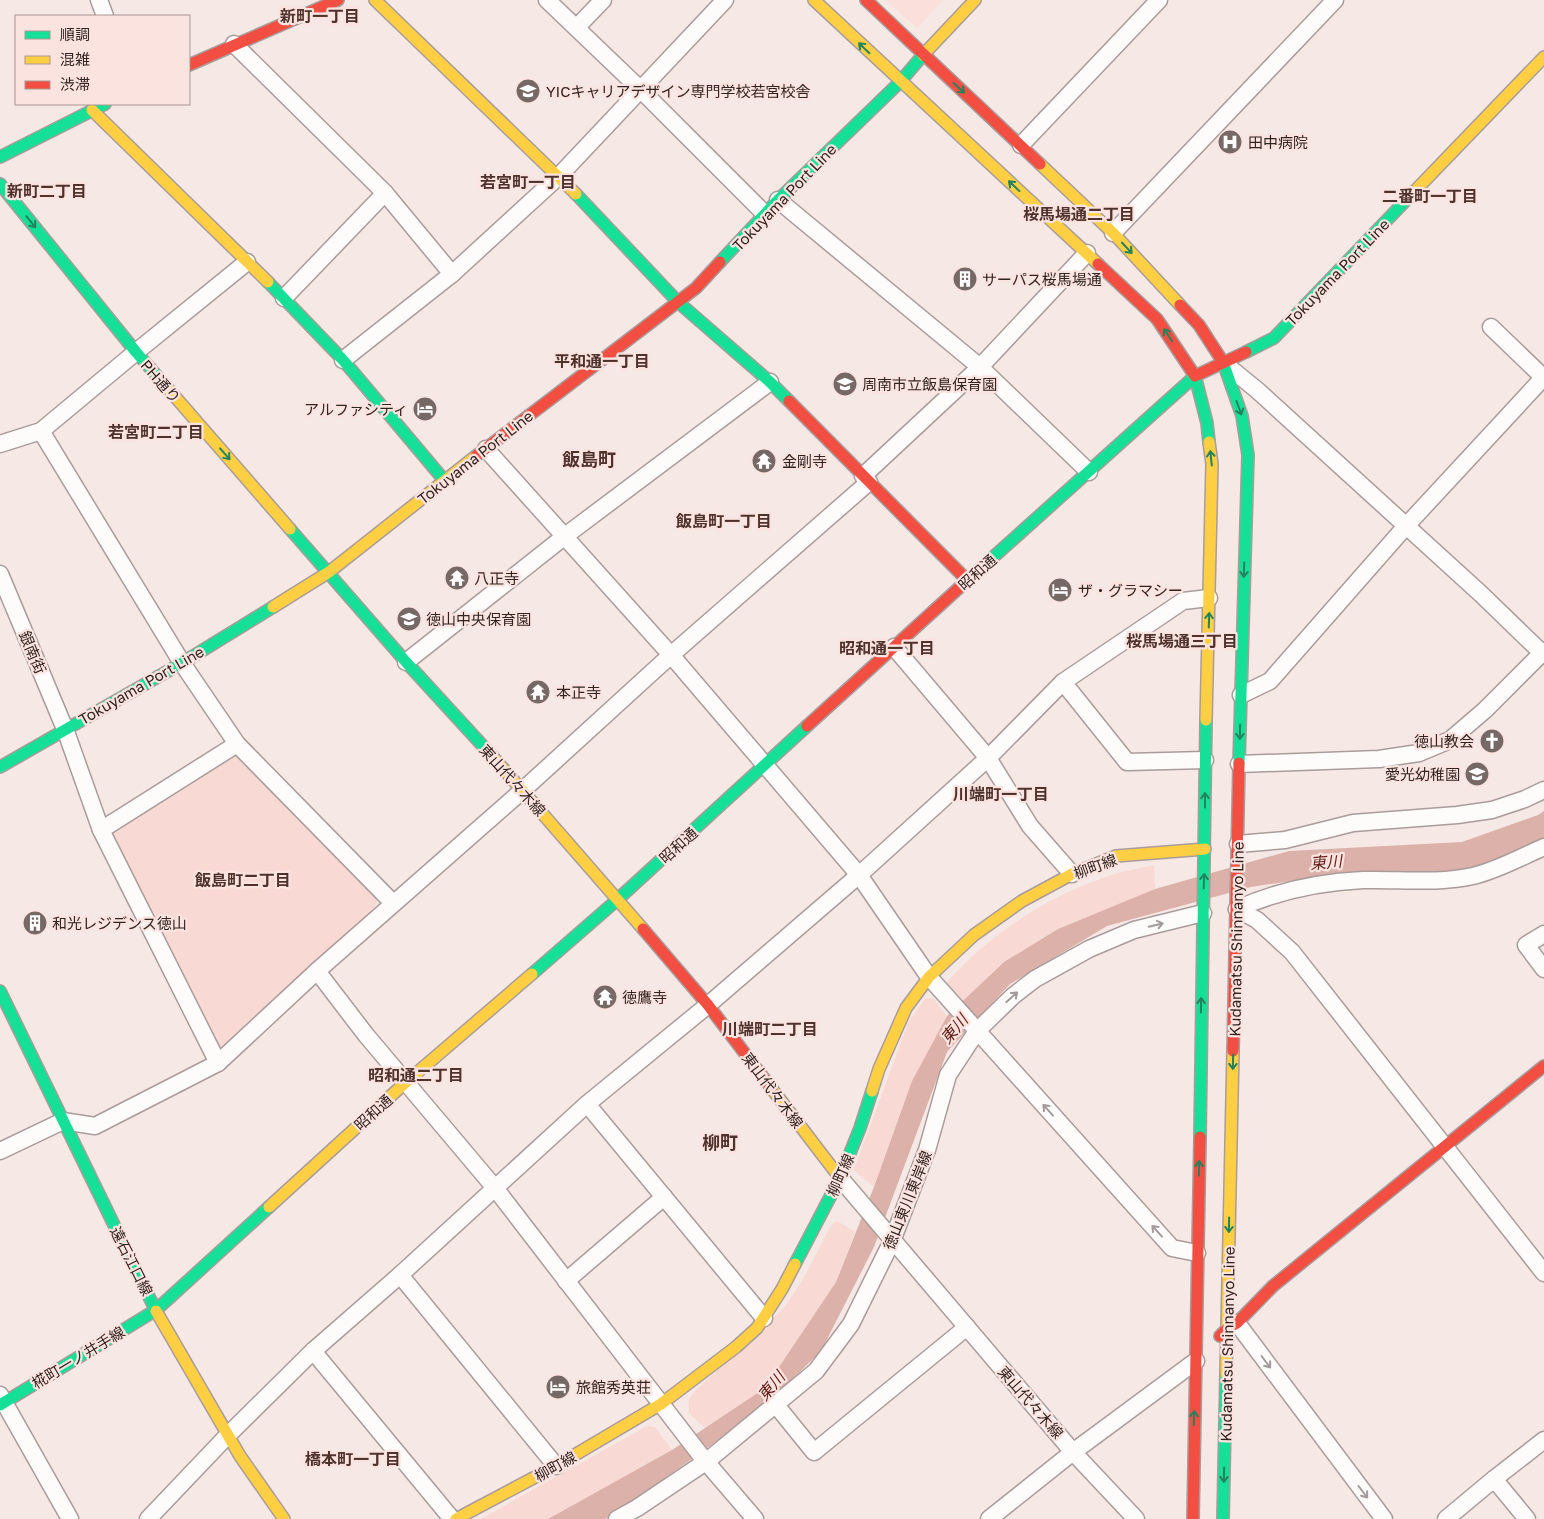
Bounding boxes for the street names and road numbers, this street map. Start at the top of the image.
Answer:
street label: Tokuyama Port Line [728,140,840,254]
street label: Tokuyama Port Line [1281,215,1393,329]
street label: PH通り [137,356,185,406]
street label: Tokuyama Port Line [414,406,537,508]
street label: 昭和通 [954,550,1000,594]
street label: 銀南街 [16,628,50,676]
street label: Tokuyama Port Line [75,642,207,728]
street label: 東山代々木線 [476,741,550,819]
street label: 昭和通 [655,823,701,867]
street label: Kudamatsu Shinnanyo Line [1225,841,1247,1037]
street label: 柳町線 [1071,850,1119,882]
street label: 東山代々木線 [739,1049,807,1131]
street label: 昭和通 [350,1090,396,1134]
street label: 徳山東川東岸線 [879,1148,935,1252]
street label: 柳町線 [823,1151,857,1199]
street label: 遠石江口線 [107,1223,157,1299]
street label: Kudamatsu Shinnanyo Line [1216,1246,1238,1442]
street label: 椛町一ノ井手線 [28,1322,128,1392]
street label: 東山代々木線 [995,1362,1067,1442]
street label: 柳町線 [531,1447,579,1485]

